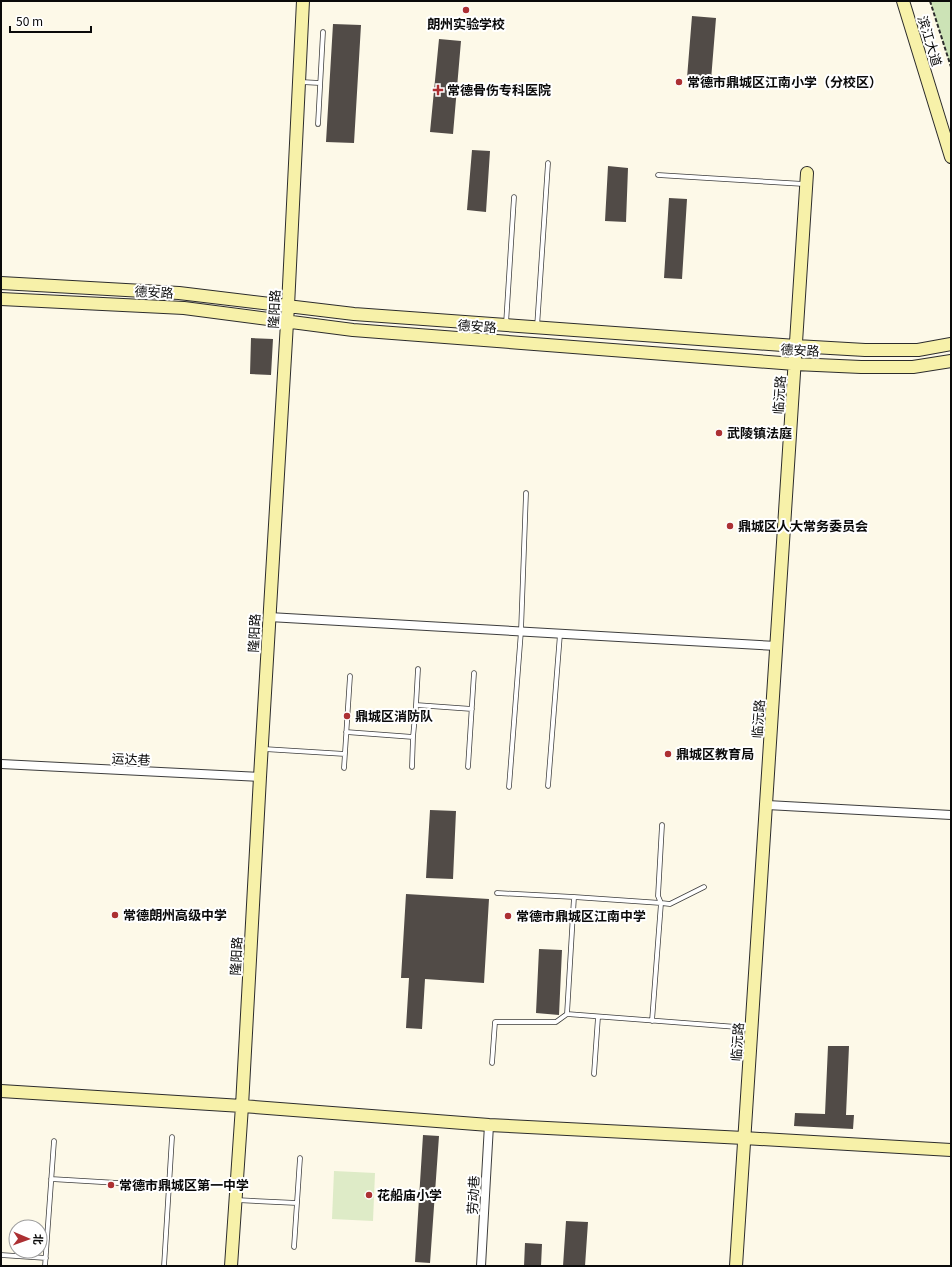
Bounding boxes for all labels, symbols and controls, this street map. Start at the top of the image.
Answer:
marker: 朗州实验学校 [461,5,471,15]
scale bar [10,8,91,34]
text: 50 m [16,12,43,29]
street label: 滨江大道 [914,13,947,69]
place label: 朗州实验学校 [427,14,505,33]
place label: 常德市鼎城区江南小学（分校区） [687,72,882,91]
marker: 常德市鼎城区江南小学（分校区） [674,77,684,87]
place label: 常德骨伤专科医院 [447,80,551,99]
marker: 常德骨伤专科医院 [432,84,444,96]
street label: 德安路 [134,281,174,302]
street label: 隆阳路 [263,289,284,329]
street label: 德安路 [457,315,497,336]
street label: 德安路 [780,339,820,360]
street label: 临沅路 [768,375,789,415]
place label: 武陵镇法庭 [727,423,792,442]
marker: 武陵镇法庭 [714,428,724,438]
place label: 鼎城区人大常务委员会 [738,516,868,535]
marker: 鼎城区人大常务委员会 [725,521,735,531]
street label: 隆阳路 [243,613,264,653]
street label: 临沅路 [747,699,768,739]
place label: 鼎城区消防队 [355,706,433,725]
marker: 鼎城区消防队 [342,711,352,721]
place label: 鼎城区教育局 [676,744,754,763]
street label: 运达巷 [111,748,151,769]
marker: 鼎城区教育局 [663,749,673,759]
place label: 常德朗州高级中学 [123,905,227,924]
place label: 常德市鼎城区江南中学 [516,906,646,925]
marker: 常德朗州高级中学 [110,910,120,920]
marker: 常德市鼎城区江南中学 [503,911,513,921]
street label: 隆阳路 [225,936,246,976]
street label: 临沅路 [726,1022,747,1062]
place label: 常德市鼎城区第一中学 [119,1175,249,1194]
street label: 劳动巷 [462,1175,483,1215]
marker: 常德市鼎城区第一中学 [106,1180,116,1190]
place label: 花船庙小学 [377,1185,442,1204]
marker: 花船庙小学 [364,1190,374,1200]
north arrow [8,1219,48,1259]
text: 北 [31,1234,47,1245]

